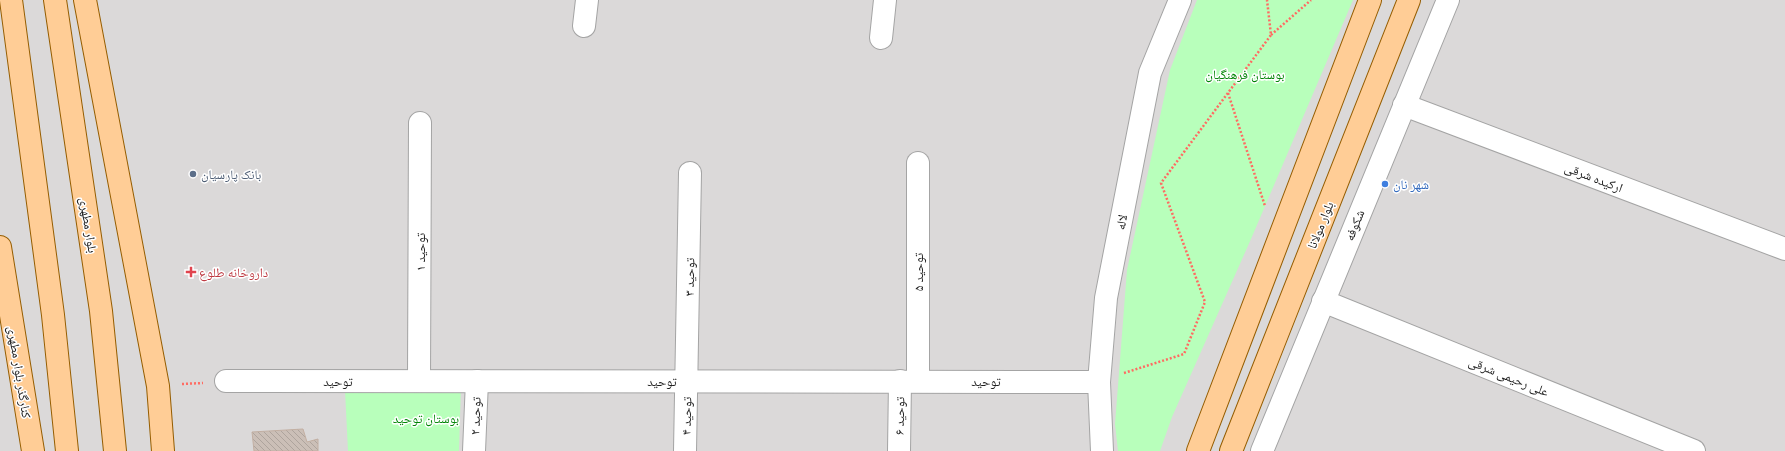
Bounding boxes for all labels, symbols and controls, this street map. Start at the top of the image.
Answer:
park label: بوستان فرهنگیان [1205,66,1285,83]
street label: ارکیده شرقی [1562,159,1625,196]
place label: بانک پارسیان [201,166,261,183]
marker: بانک پارسیان [188,169,198,179]
place label: شهر نان [1393,176,1429,193]
marker: شهر نان [1380,179,1390,189]
street label: بلوار مطهری [76,196,101,254]
street label: بلوار مولانا [1303,199,1338,251]
street label: شکوفه [1341,207,1368,243]
street label: لاله [1112,213,1130,231]
street label: توحید ۱ [412,233,429,271]
street label: توحید ۵ [910,253,927,291]
street label: توحید ۳ [681,257,698,296]
place label: داروخانه طلوع [199,264,268,282]
marker: داروخانه طلوع [186,267,196,277]
street label: کنارگذر بلوار مطهری [4,325,35,420]
street label: علی رحیمی شرقی [1466,353,1552,400]
street label: توحید [323,373,353,390]
street label: توحید [647,373,677,390]
street label: توحید [971,373,1001,390]
street label: توحید ۲ [466,396,485,436]
street label: توحید ۴ [678,396,695,435]
street label: توحید ۶ [891,396,908,435]
park label: بوستان توحید [393,410,459,427]

